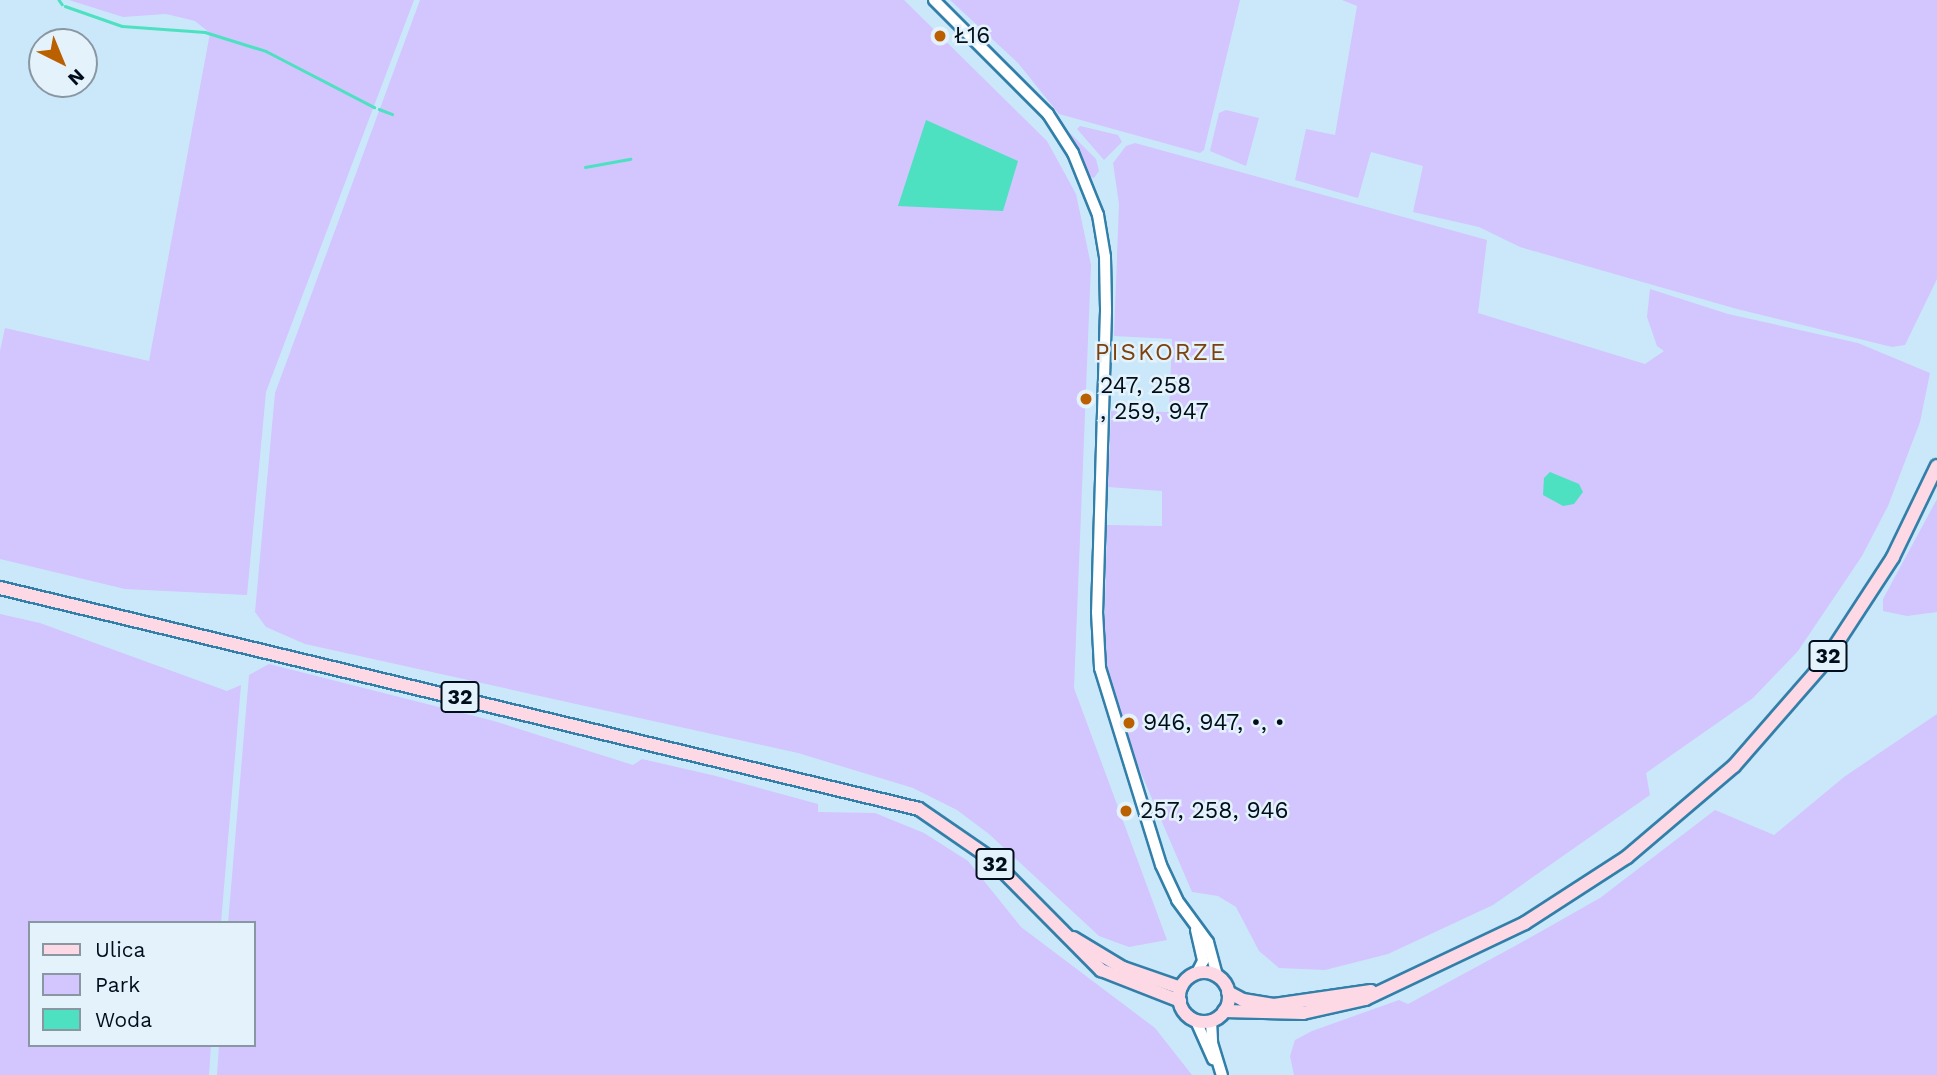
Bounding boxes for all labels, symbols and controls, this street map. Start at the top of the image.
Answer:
place label: Ł16 [954,22,990,50]
north arrow [28,28,98,98]
marker: Ł16 [932,28,948,44]
text: N [63,64,89,90]
district label: PISKORZE [1096,339,1226,367]
place label: 247, 258 , 259, 947 [1100,372,1209,426]
marker: 247, 258 , 259, 947 [1078,391,1094,407]
road number: 32 [1807,638,1849,674]
road number: 32 [439,680,481,714]
place label: 946, 947, •, • [1143,709,1285,737]
marker: 946, 947, •, • [1121,715,1137,731]
place label: 257, 258, 946 [1140,797,1289,825]
marker: 257, 258, 946 [1118,803,1134,819]
road number: 32 [974,846,1016,882]
legend [28,921,256,1047]
text: Ulica [95,937,145,962]
text: Park [95,972,140,997]
text: Woda [95,1007,152,1032]

